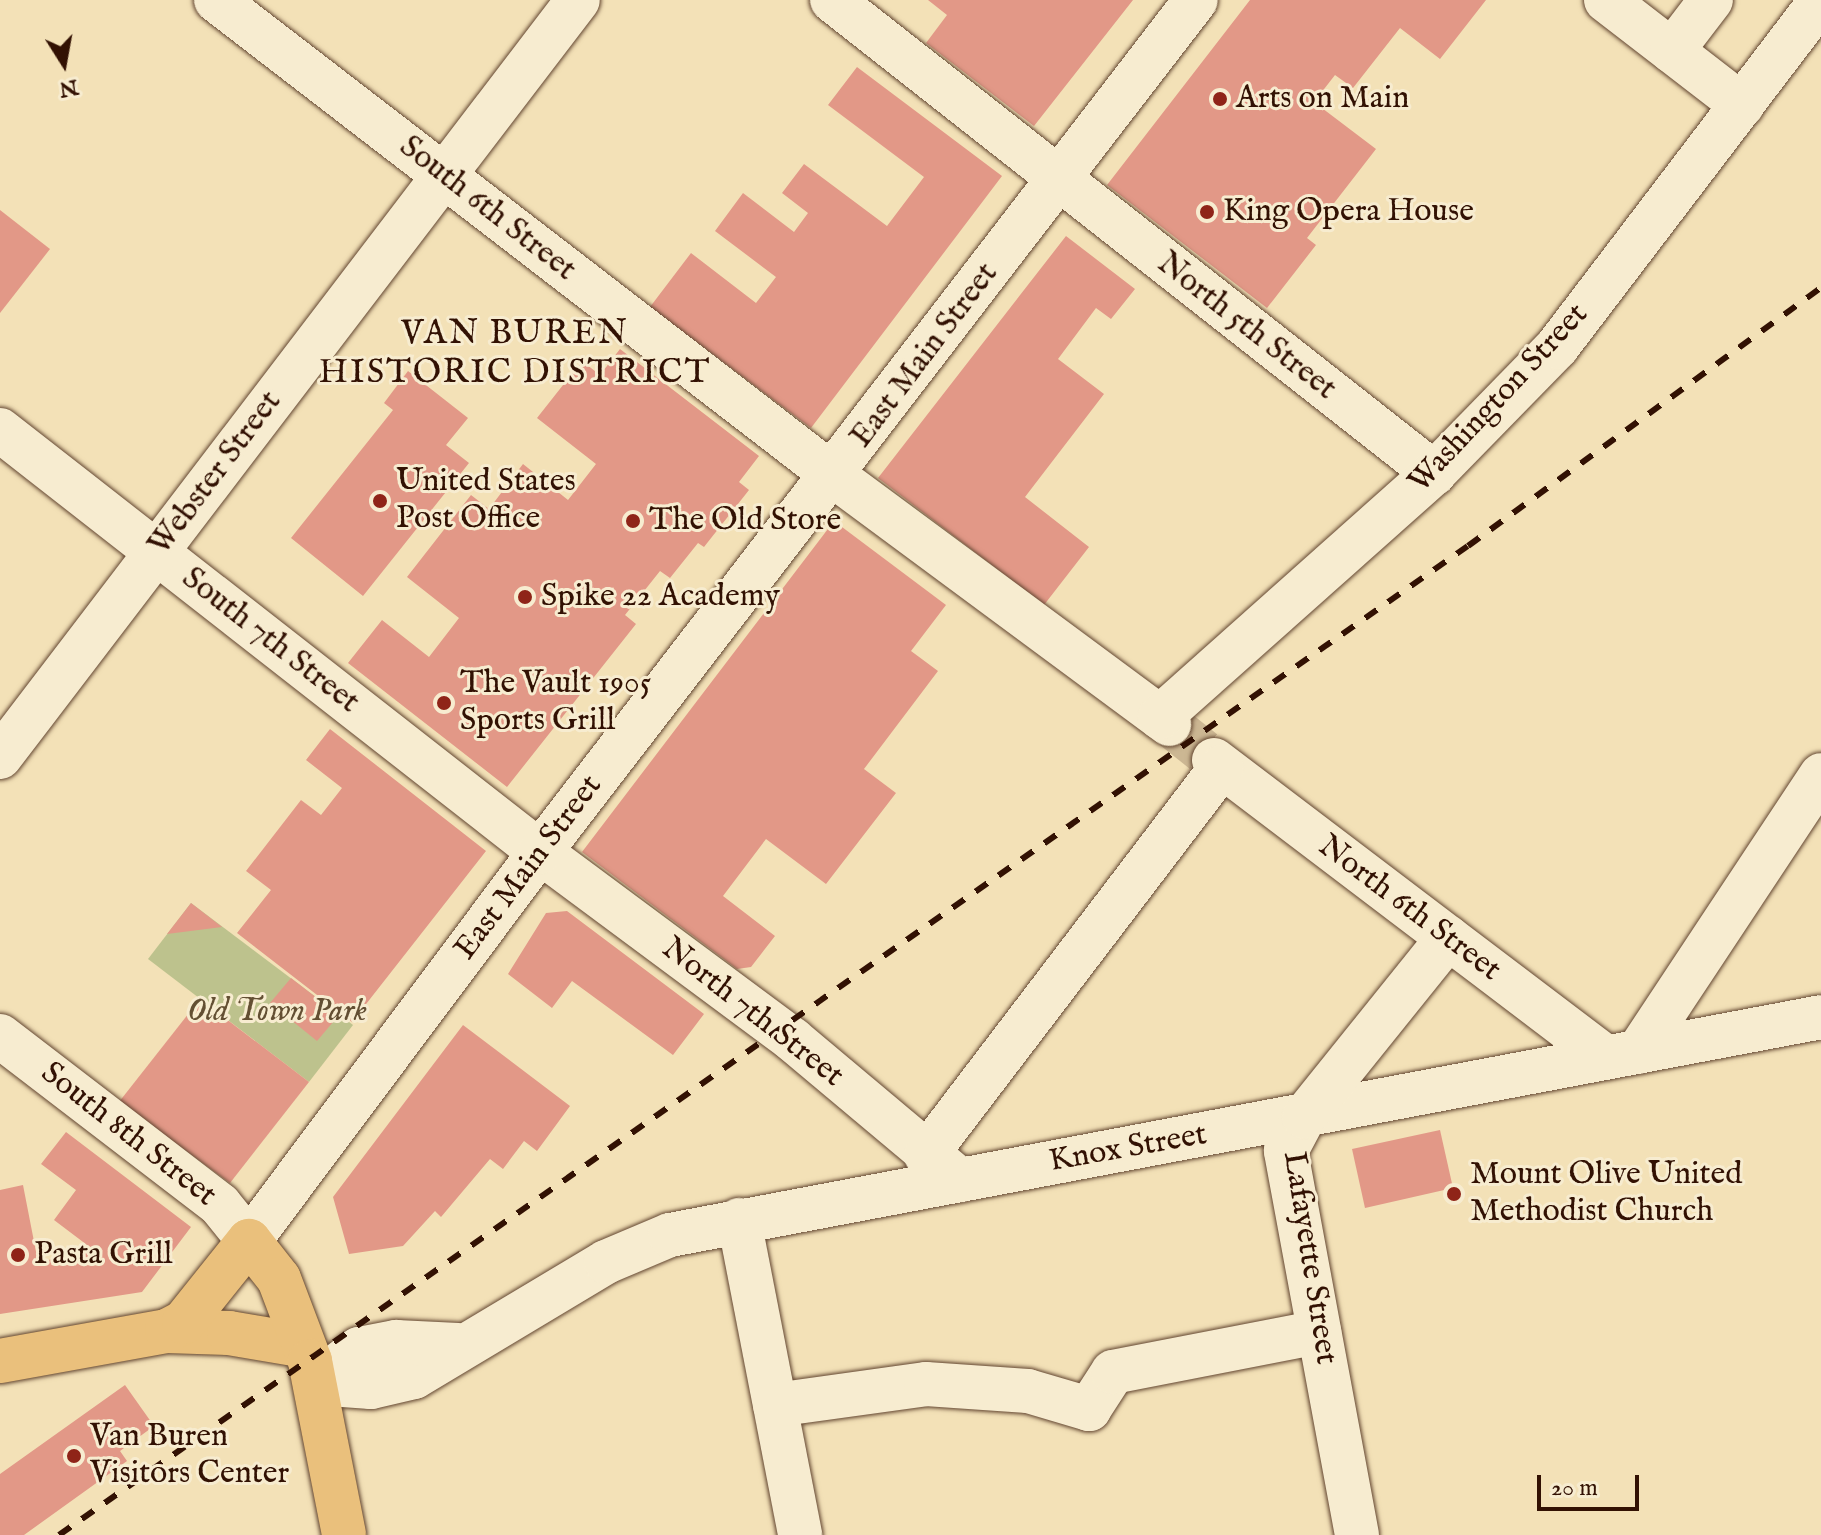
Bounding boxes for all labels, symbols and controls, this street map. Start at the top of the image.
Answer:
north arrow [24,24,104,104]
text: N [57,72,81,103]
place label: Arts on Main [1236,80,1409,118]
marker: Arts on Main [1211,90,1229,108]
street label: South 6th Street [391,128,583,290]
place label: King Opera House [1223,193,1474,231]
marker: King Opera House [1198,203,1216,221]
street label: North 5th Street [1149,245,1343,409]
street label: East Main Street [843,256,1007,456]
street label: Washington Street [1401,296,1597,502]
district label: VAN BUREN HISTORIC DISTRICT [319,313,711,392]
street label: Webster Street [142,384,290,564]
place label: United States Post Office [396,464,576,539]
marker: United States Post Office [371,492,389,510]
place label: The Old Store [649,502,841,540]
marker: The Old Store [624,512,642,530]
street label: South 7th Street [174,560,366,722]
place label: Spike 22 Academy [541,578,780,616]
marker: Spike 22 Academy [516,588,534,606]
place label: The Vault 1905 Sports Grill [460,666,651,741]
marker: The Vault 1905 Sports Grill [435,694,453,712]
street label: East Main Street [447,768,611,968]
street label: North 6th Street [1310,828,1508,990]
street label: North 7th Street [653,930,851,1096]
park label: Old Town Park [187,993,367,1031]
street label: South 8th Street [33,1055,223,1215]
street label: Knox Street [1046,1116,1210,1182]
street label: Lafayette Street [1273,1149,1345,1367]
place label: Mount Olive United Methodist Church [1470,1157,1742,1232]
marker: Mount Olive United Methodist Church [1445,1185,1463,1203]
place label: Pasta Grill [34,1236,172,1274]
marker: Pasta Grill [9,1246,27,1264]
place label: Van Buren Visitors Center [90,1419,289,1494]
marker: Van Buren Visitors Center [65,1447,83,1465]
scale bar [1541,1459,1643,1509]
text: 20 m [1551,1473,1598,1504]

